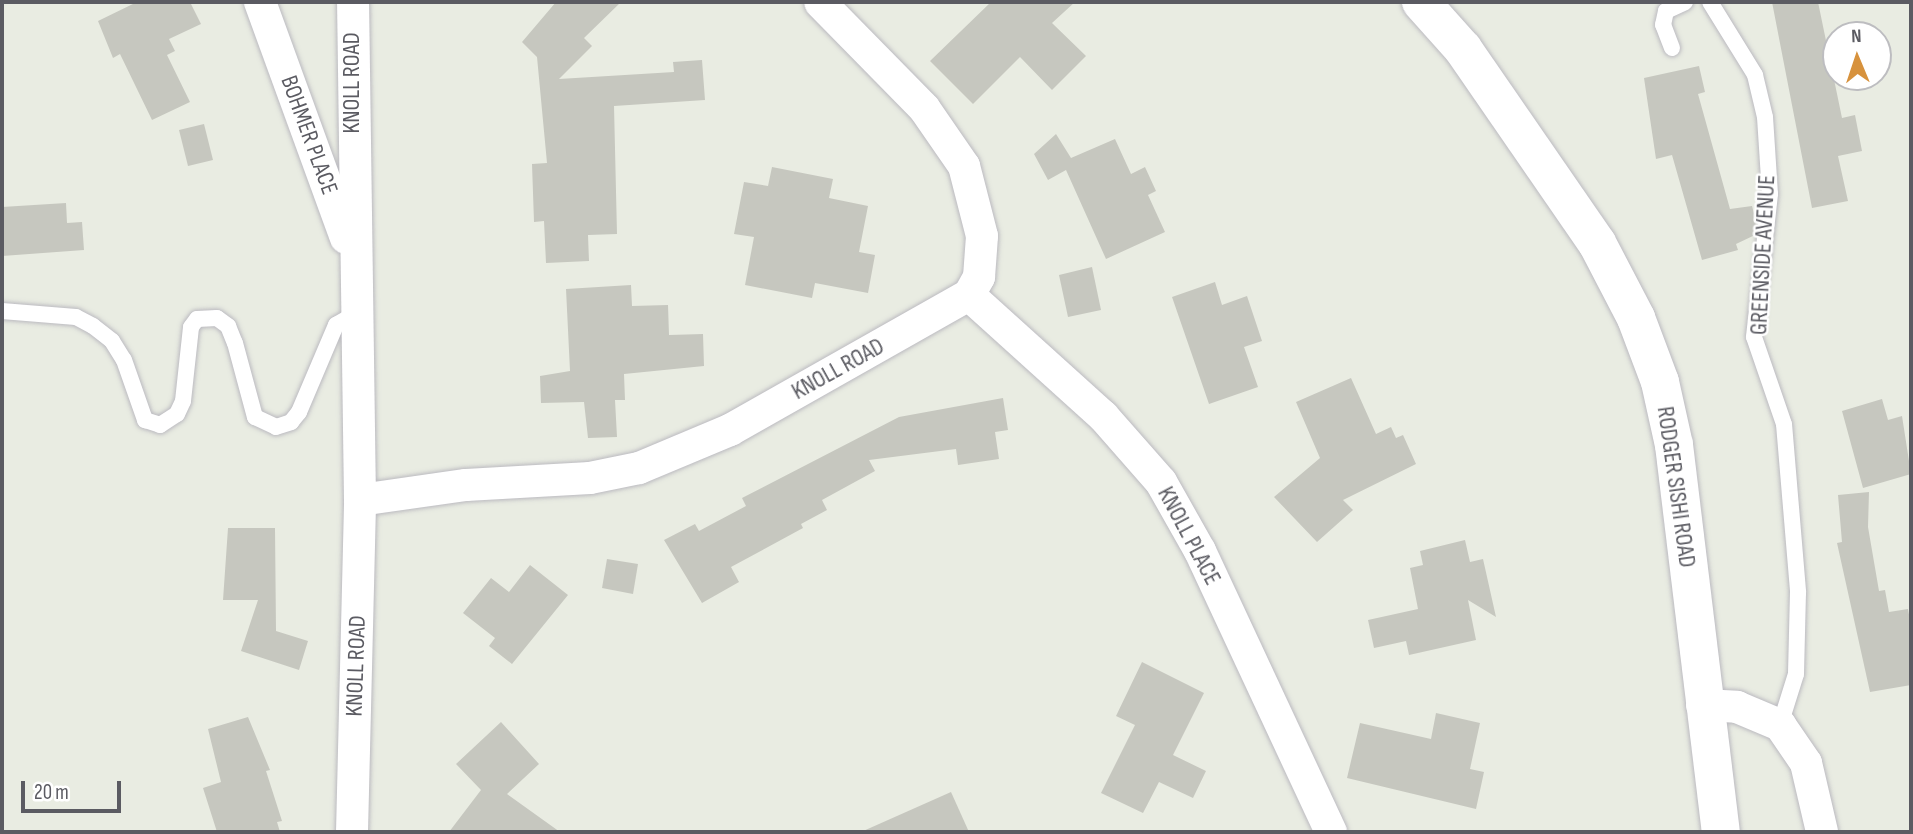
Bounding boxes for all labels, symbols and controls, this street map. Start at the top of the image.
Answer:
north arrow [1822,21,1892,91]
text: N [1851,25,1862,48]
street label: KNOLL ROAD [338,32,366,134]
street label: BOHMER PLACE [274,72,344,198]
street label: GREENSIDE AVENUE [1744,174,1782,336]
street label: KNOLL ROAD [787,332,889,406]
street label: RODGER SISHI ROAD [1650,405,1702,569]
street label: KNOLL PLACE [1151,482,1227,590]
street label: KNOLL ROAD [340,615,372,717]
scale bar [24,768,124,812]
text: 20 m [34,780,69,805]

